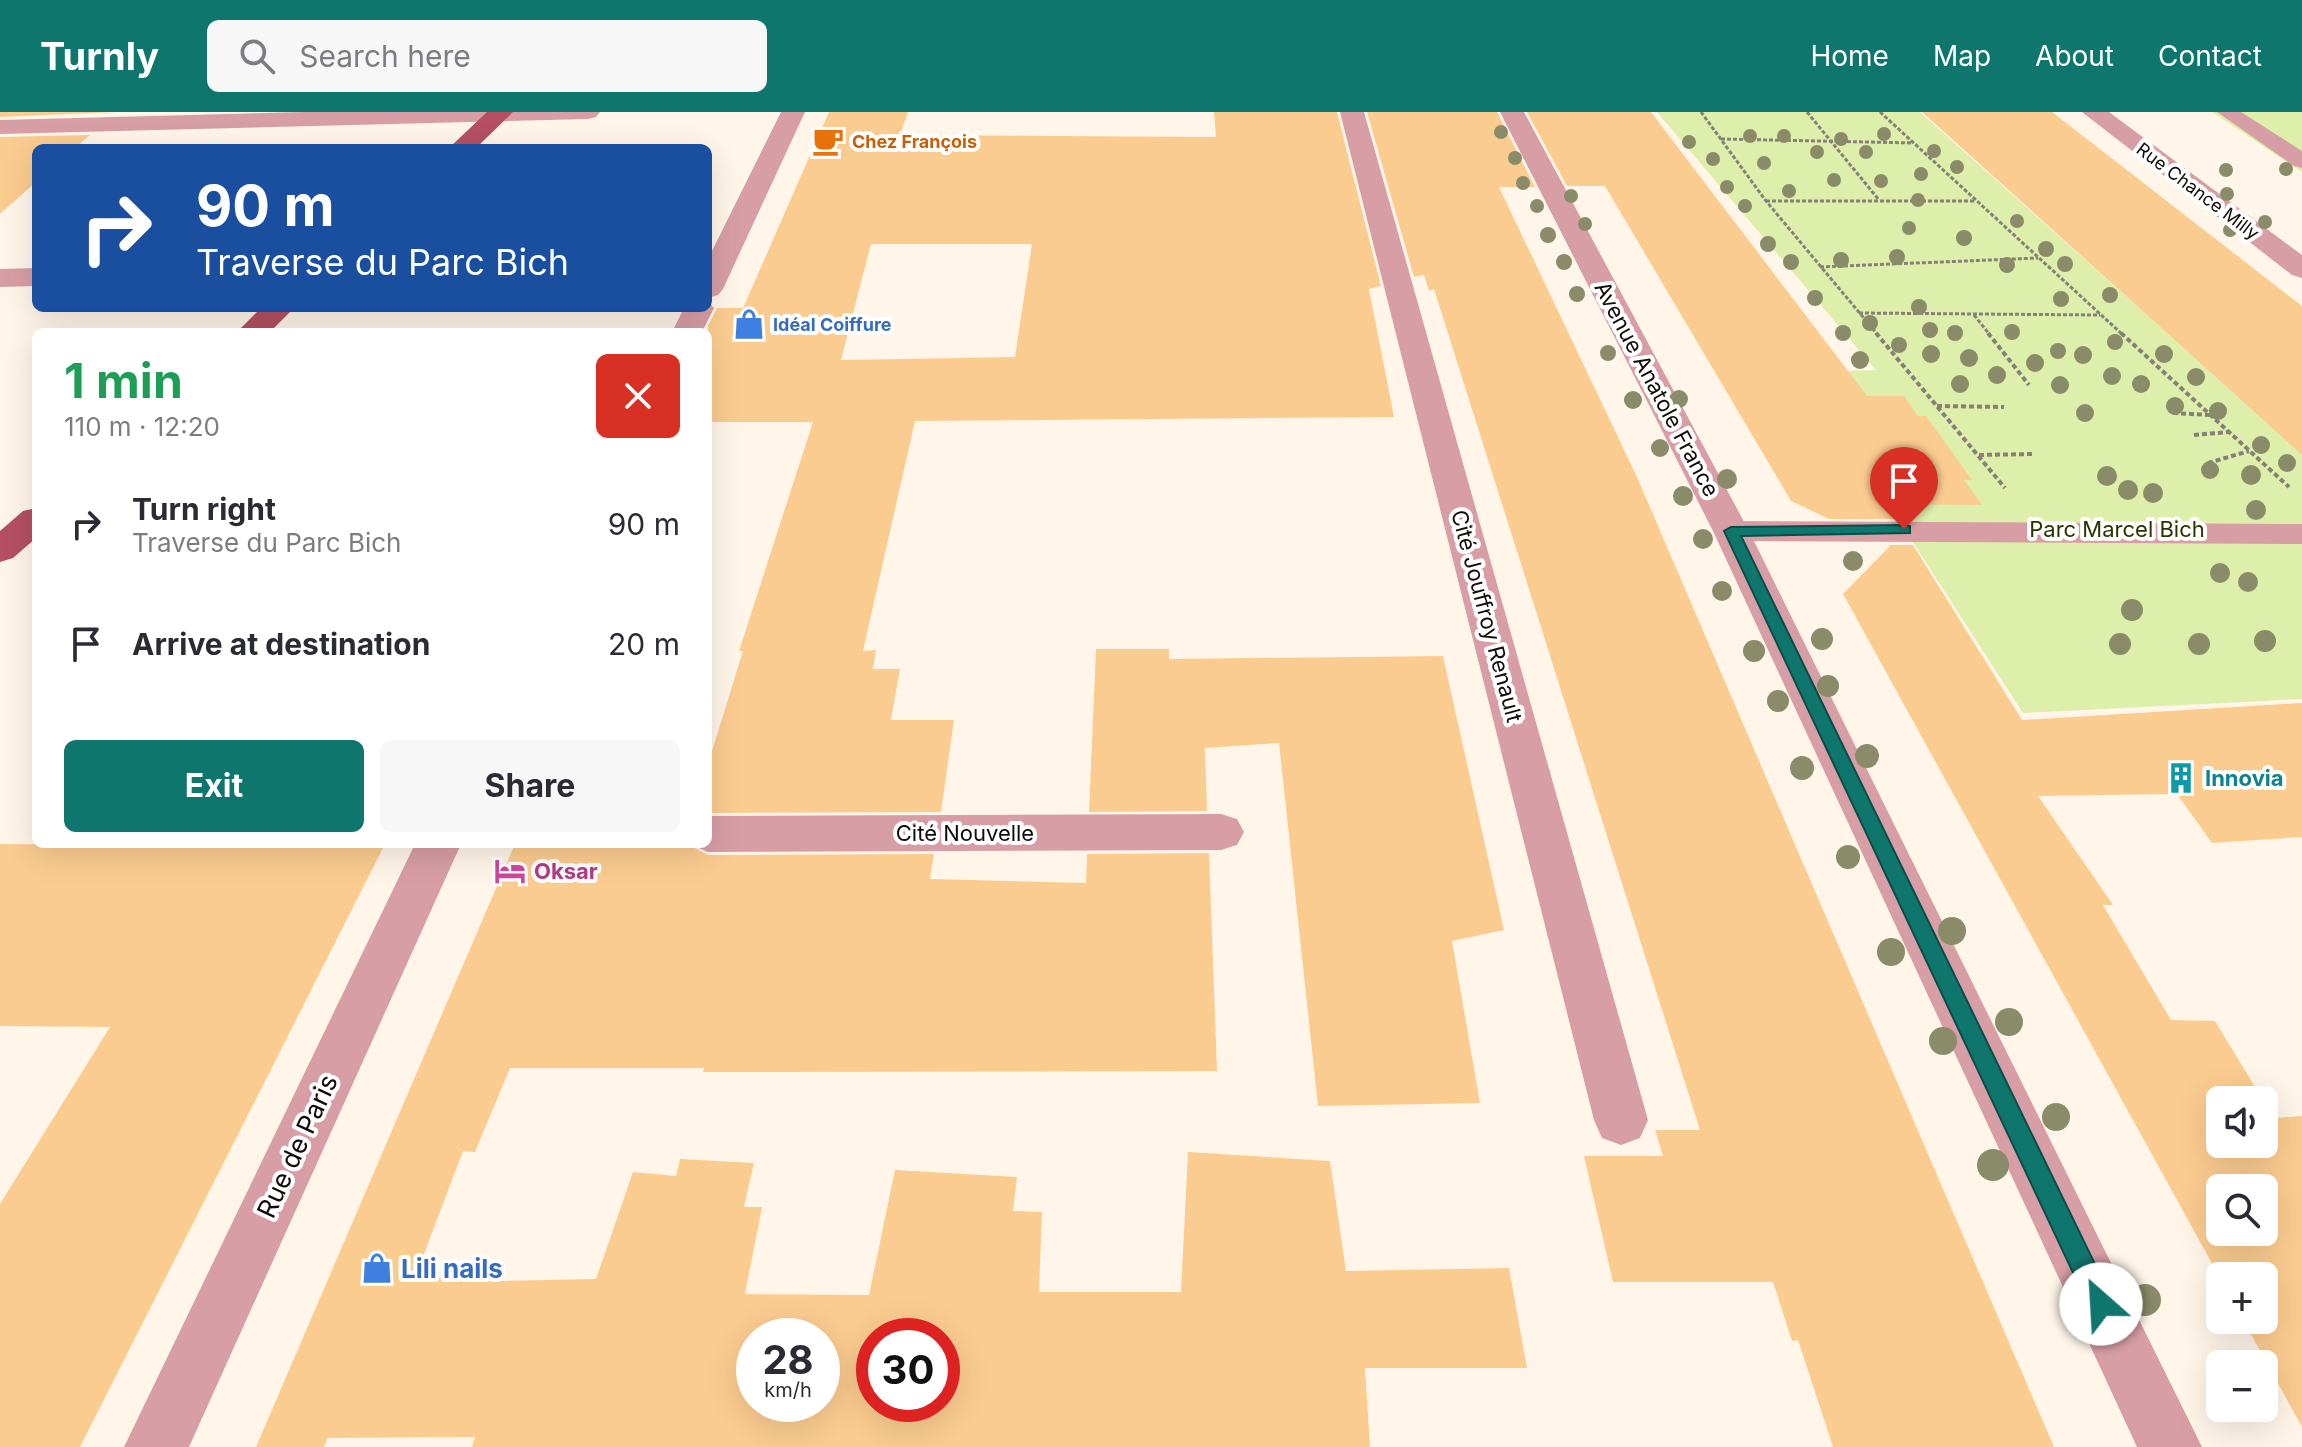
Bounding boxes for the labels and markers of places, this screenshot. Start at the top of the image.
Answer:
cafe icon: Chez François [811,124,845,158]
place label: Chez François [852,131,977,152]
shop icon: Idéal Coiffure [732,307,766,341]
place label: Idéal Coiffure [773,314,892,335]
pin [1870,447,1938,529]
building icon: Innovia [2164,761,2198,795]
place label: Innovia [2205,765,2284,791]
hotel icon: Oksar [493,854,527,888]
place label: Oksar [534,858,598,884]
shop icon: Lili nails [360,1251,394,1285]
place label: Lili nails [401,1253,503,1284]

